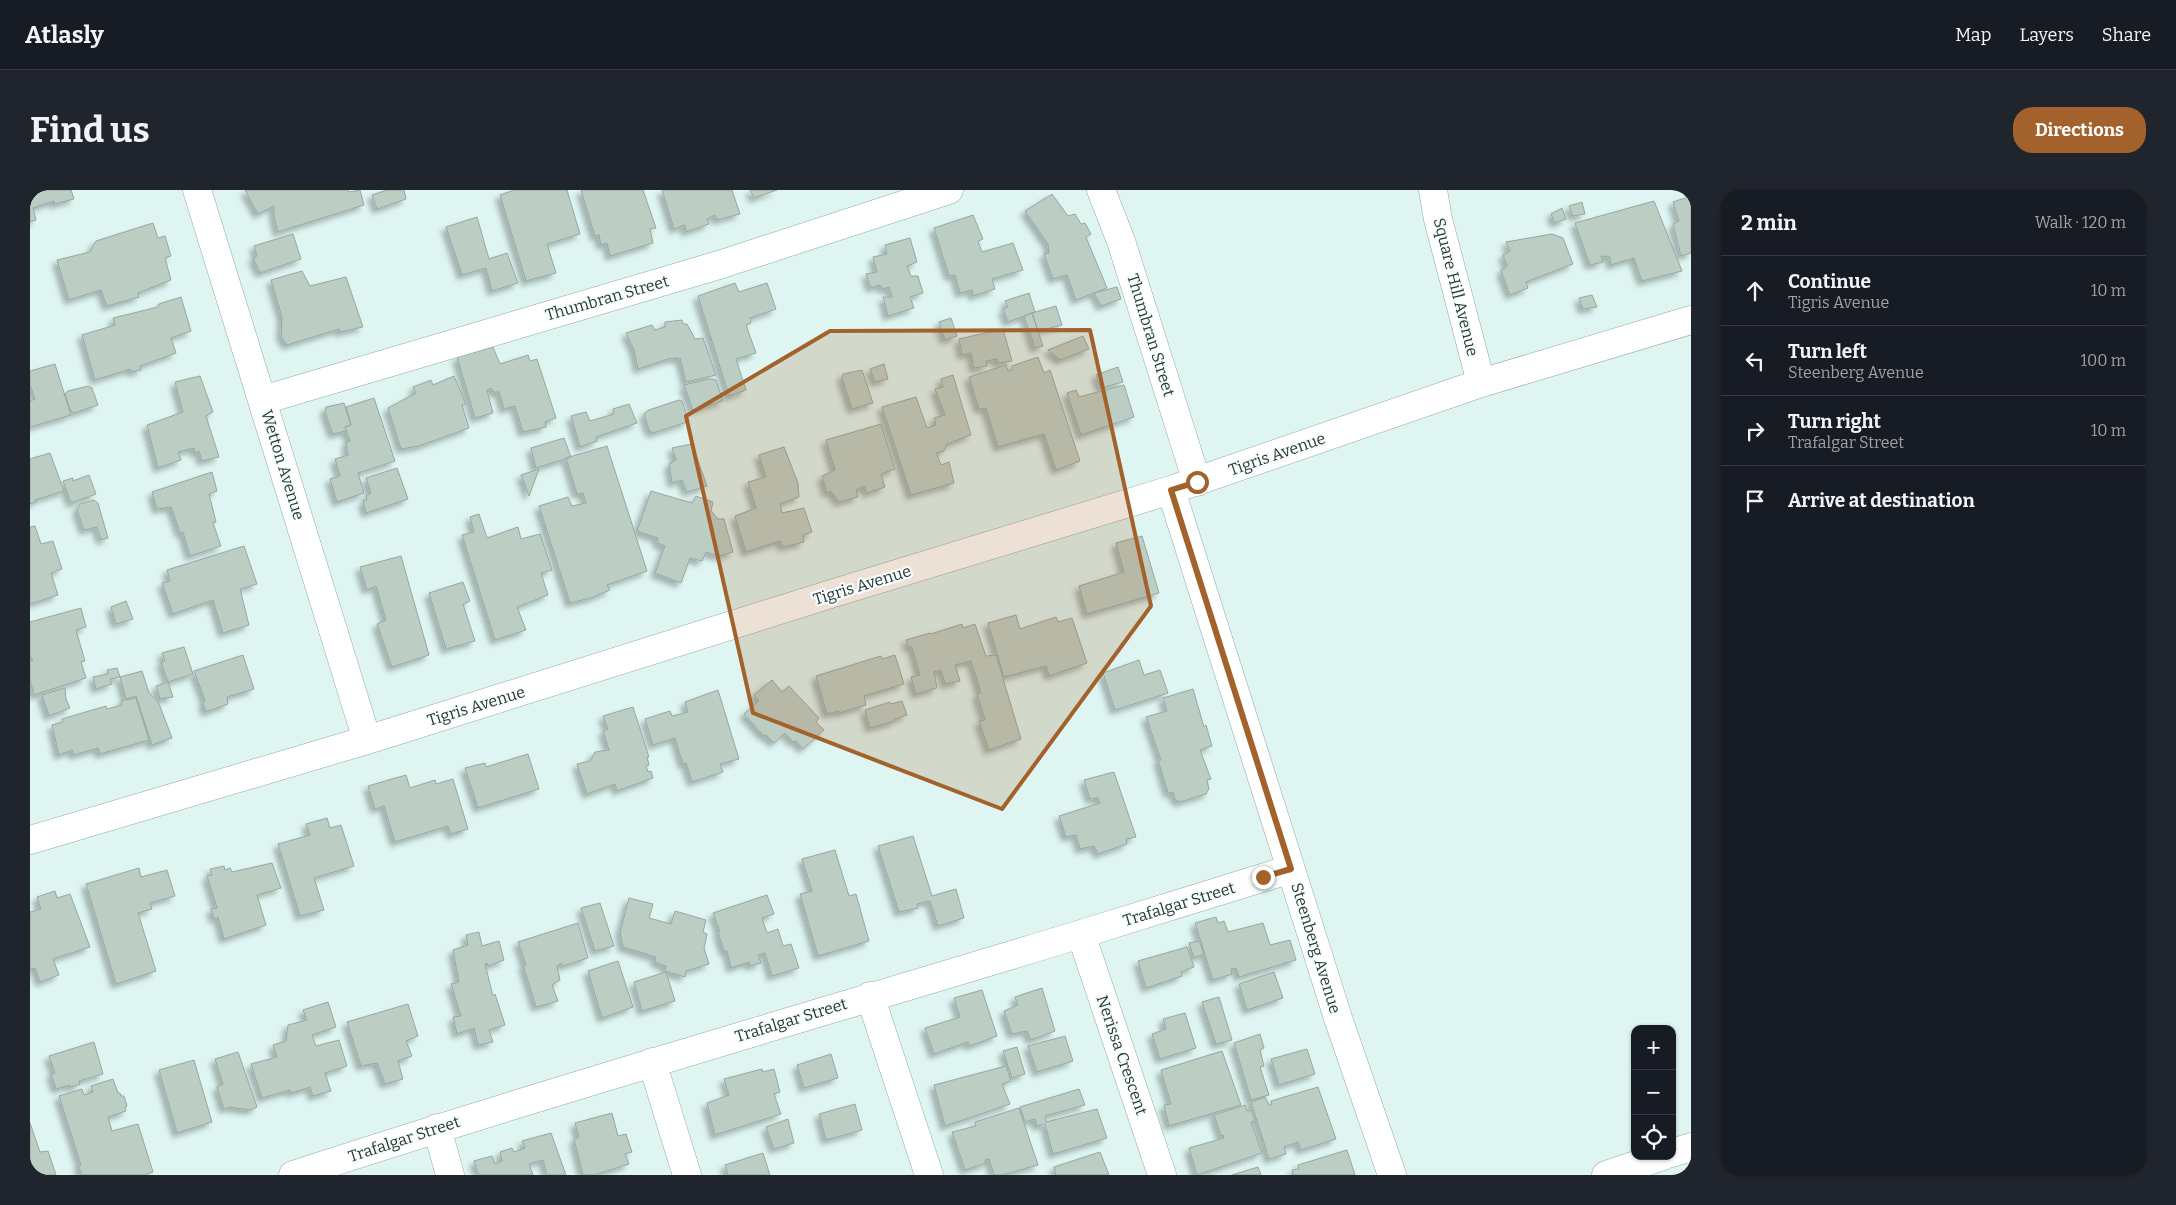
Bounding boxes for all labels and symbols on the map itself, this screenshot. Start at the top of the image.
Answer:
street label: Square Hill Avenue [1430,216,1482,358]
street label: Thumbran Street [543,271,671,325]
street label: Thumbran Street [1123,271,1179,399]
street label: Wetton Avenue [257,408,309,522]
street label: Tigris Avenue [1226,429,1328,479]
route start [1186,471,1209,494]
street label: Tigris Avenue [811,561,913,609]
street label: Tigris Avenue [425,682,527,730]
route end [1252,866,1275,889]
street label: Trafalgar Street [1121,878,1237,930]
street label: Steenberg Avenue [1287,880,1345,1016]
street label: Nerissa Crescent [1093,993,1151,1118]
street label: Trafalgar Street [733,994,849,1046]
street label: Trafalgar Street [346,1112,462,1166]

